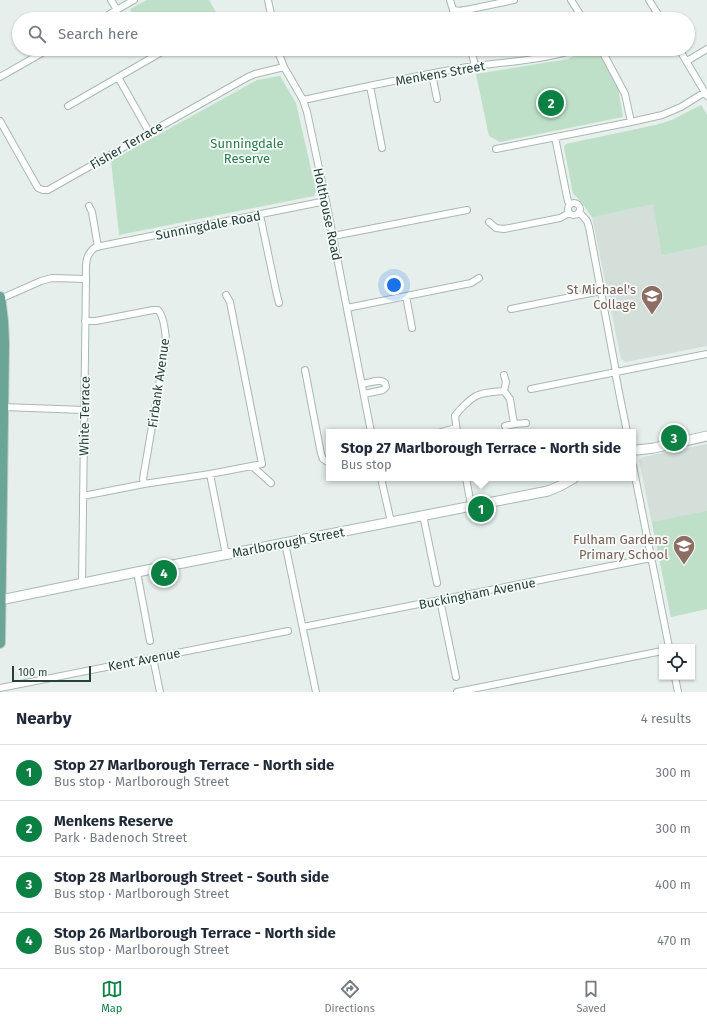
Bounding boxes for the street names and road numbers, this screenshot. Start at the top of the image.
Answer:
street label: Menkens Street [394,58,486,89]
street label: Fisher Terrace [87,119,165,172]
street label: Holthouse Road [310,166,345,262]
street label: Sunningdale Road [154,208,262,243]
street label: Firbank Avenue [145,337,172,429]
street label: White Terrace [76,376,93,456]
street label: Marlborough Street [231,524,346,561]
street label: Buckingham Avenue [417,575,537,612]
street label: Kent Avenue [107,645,182,674]

